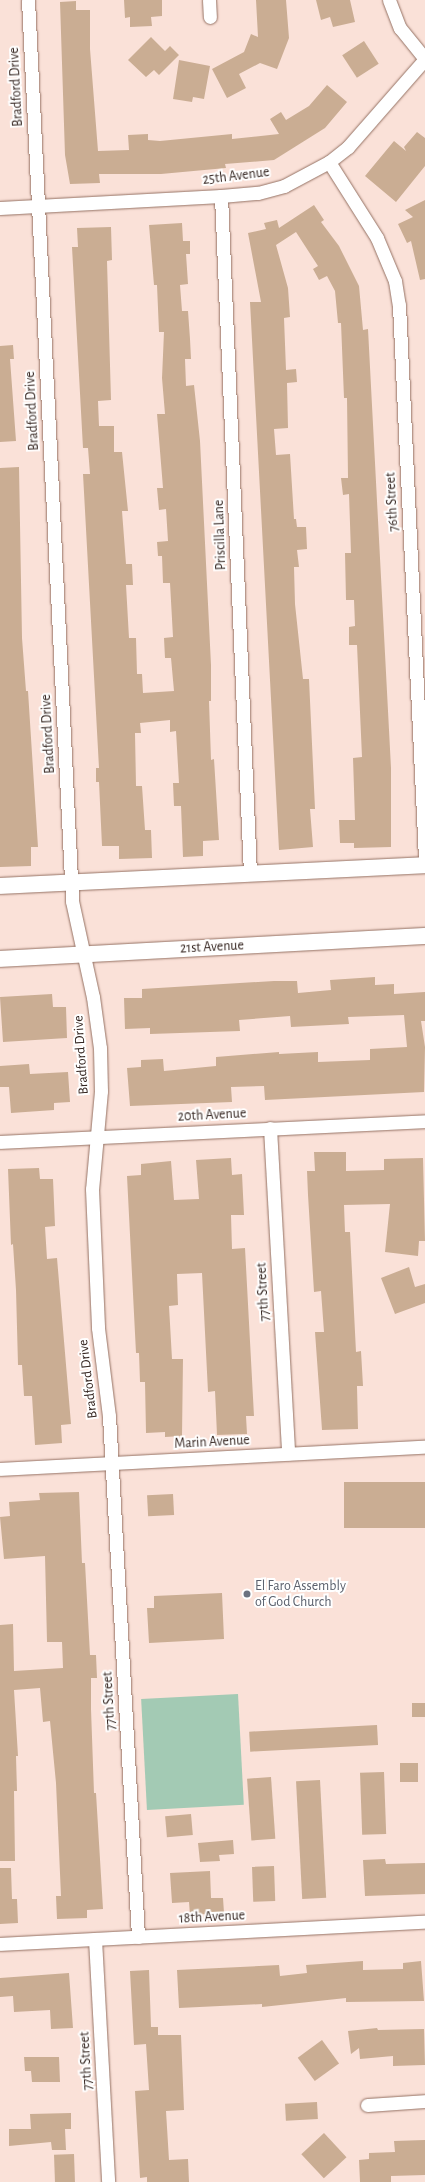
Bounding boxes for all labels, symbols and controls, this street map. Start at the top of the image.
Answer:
street label: Bradford Drive [6,47,26,127]
street label: 25th Avenue [202,164,270,188]
street label: Bradford Drive [22,371,42,451]
street label: 76th Street [382,472,402,532]
street label: Priscilla Lane [210,499,230,571]
street label: Bradford Drive [38,694,58,774]
street label: 21st Avenue [180,937,244,957]
street label: Bradford Drive [70,1015,92,1095]
street label: 20th Avenue [177,1105,247,1125]
street label: 77th Street [253,1262,273,1322]
street label: Bradford Drive [75,1339,101,1419]
street label: Marin Avenue [174,1432,250,1452]
place label: El Faro Assembly of God Church [255,1578,346,1610]
marker: El Faro Assembly of God Church [242,1589,252,1599]
street label: 77th Street [99,1671,119,1731]
street label: 18th Avenue [178,1907,246,1927]
street label: 77th Street [76,2031,96,2091]

